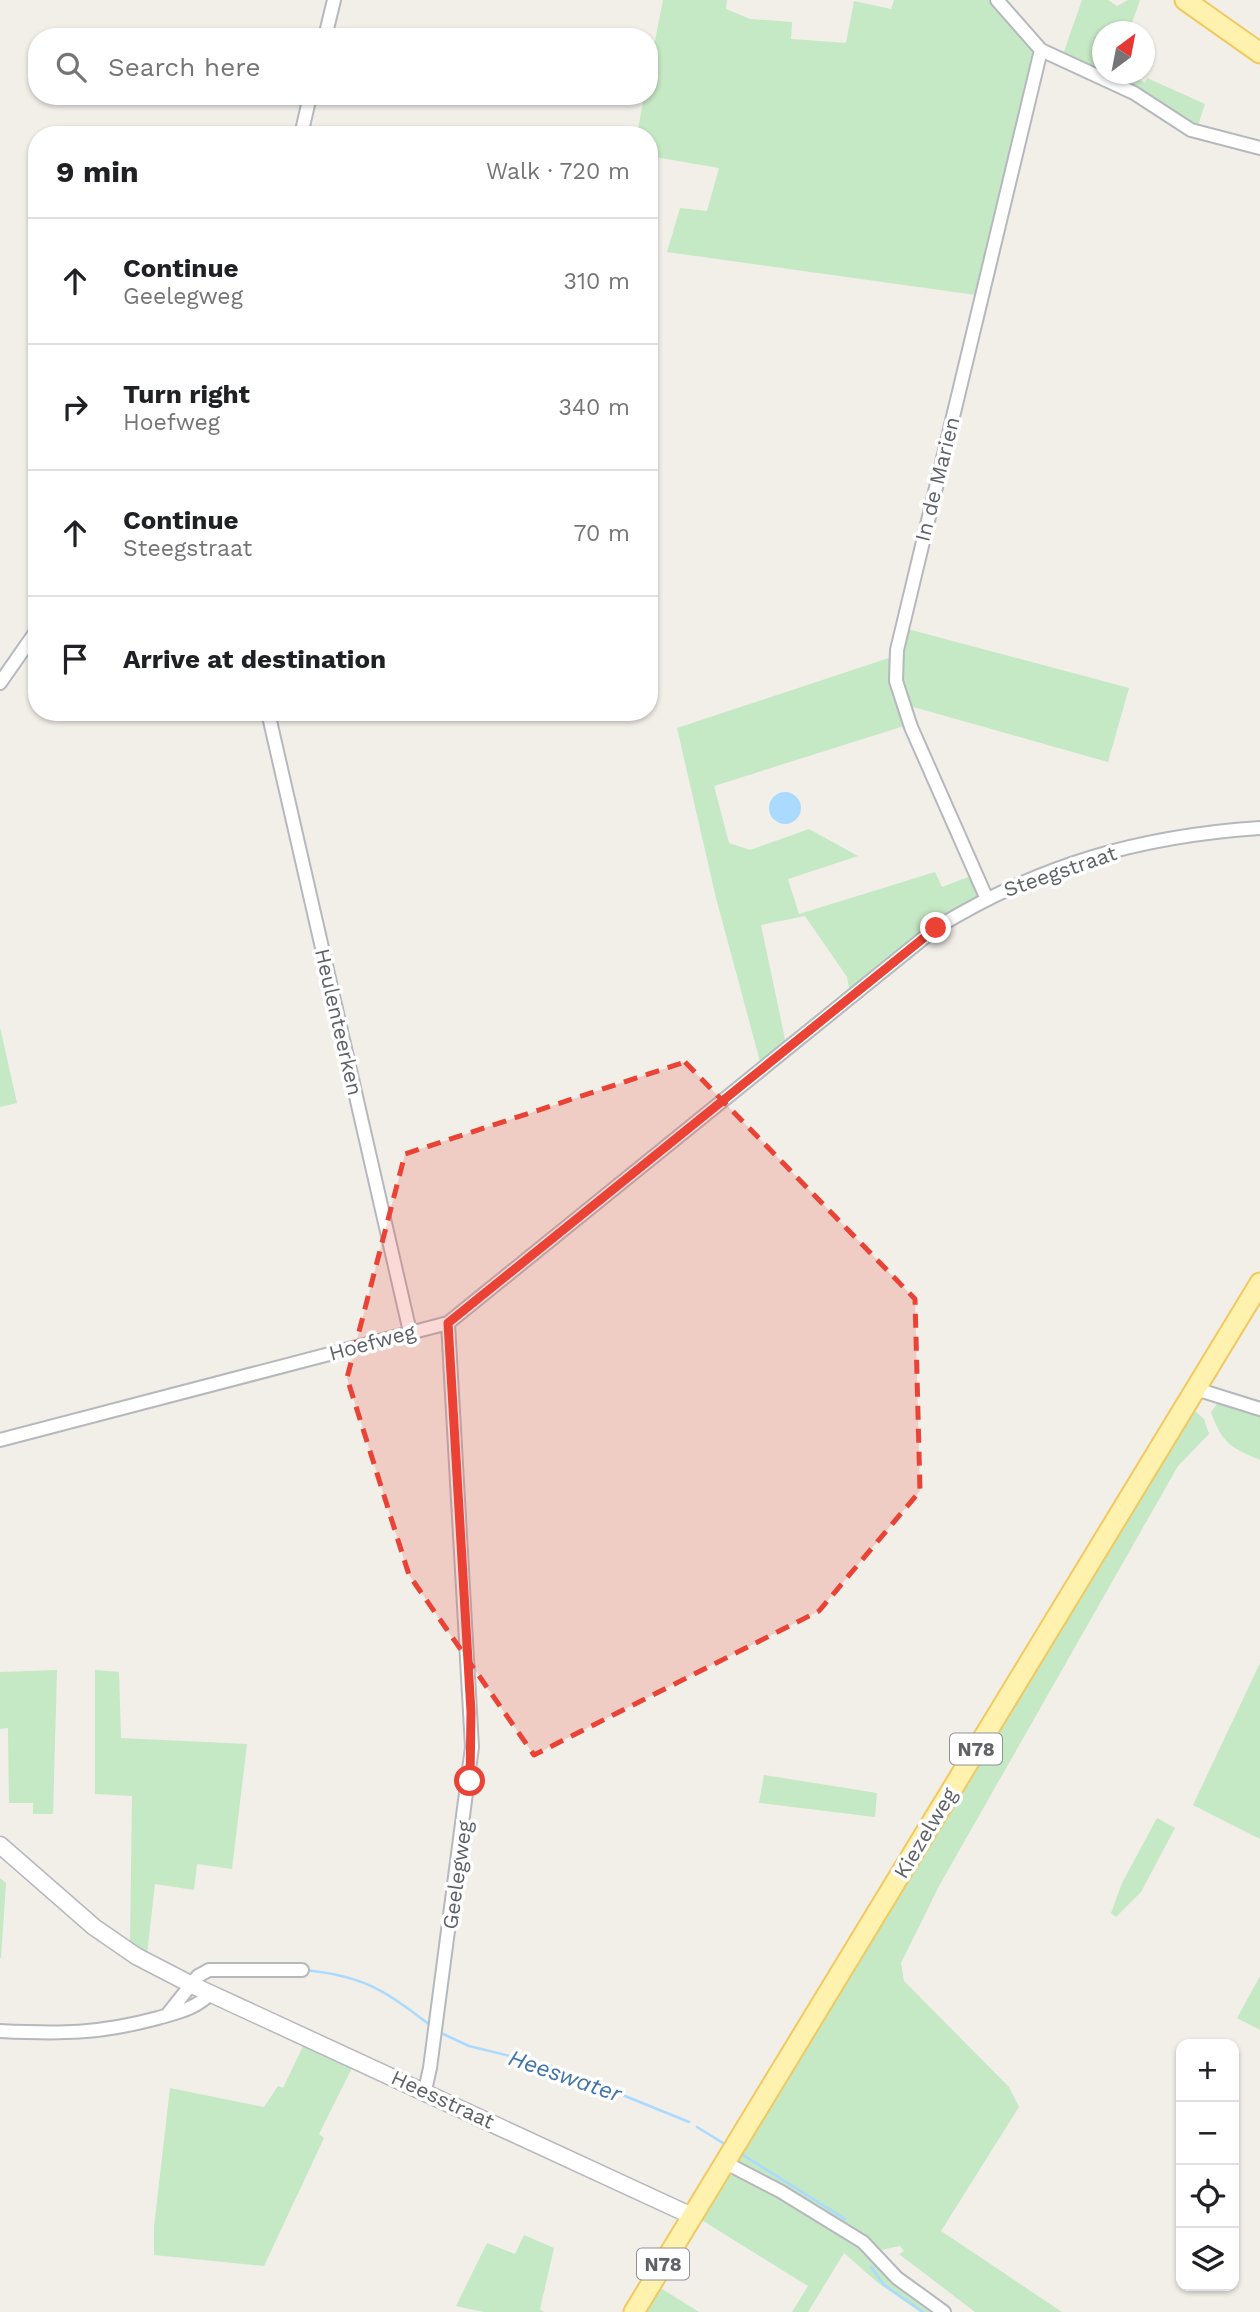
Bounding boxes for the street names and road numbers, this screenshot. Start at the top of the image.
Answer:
street label: In de Marien [909,414,965,544]
street label: Steegstraat [1000,840,1120,902]
street label: Heulenteerken [310,946,368,1098]
street label: Hoefweg [326,1318,419,1366]
road number: N78 [950,1734,1002,1764]
street label: Kiezelweg [888,1782,962,1883]
street label: Geelegweg [437,1818,477,1931]
street label: Heesstraat [387,2064,499,2134]
road number: N78 [637,2248,689,2280]

